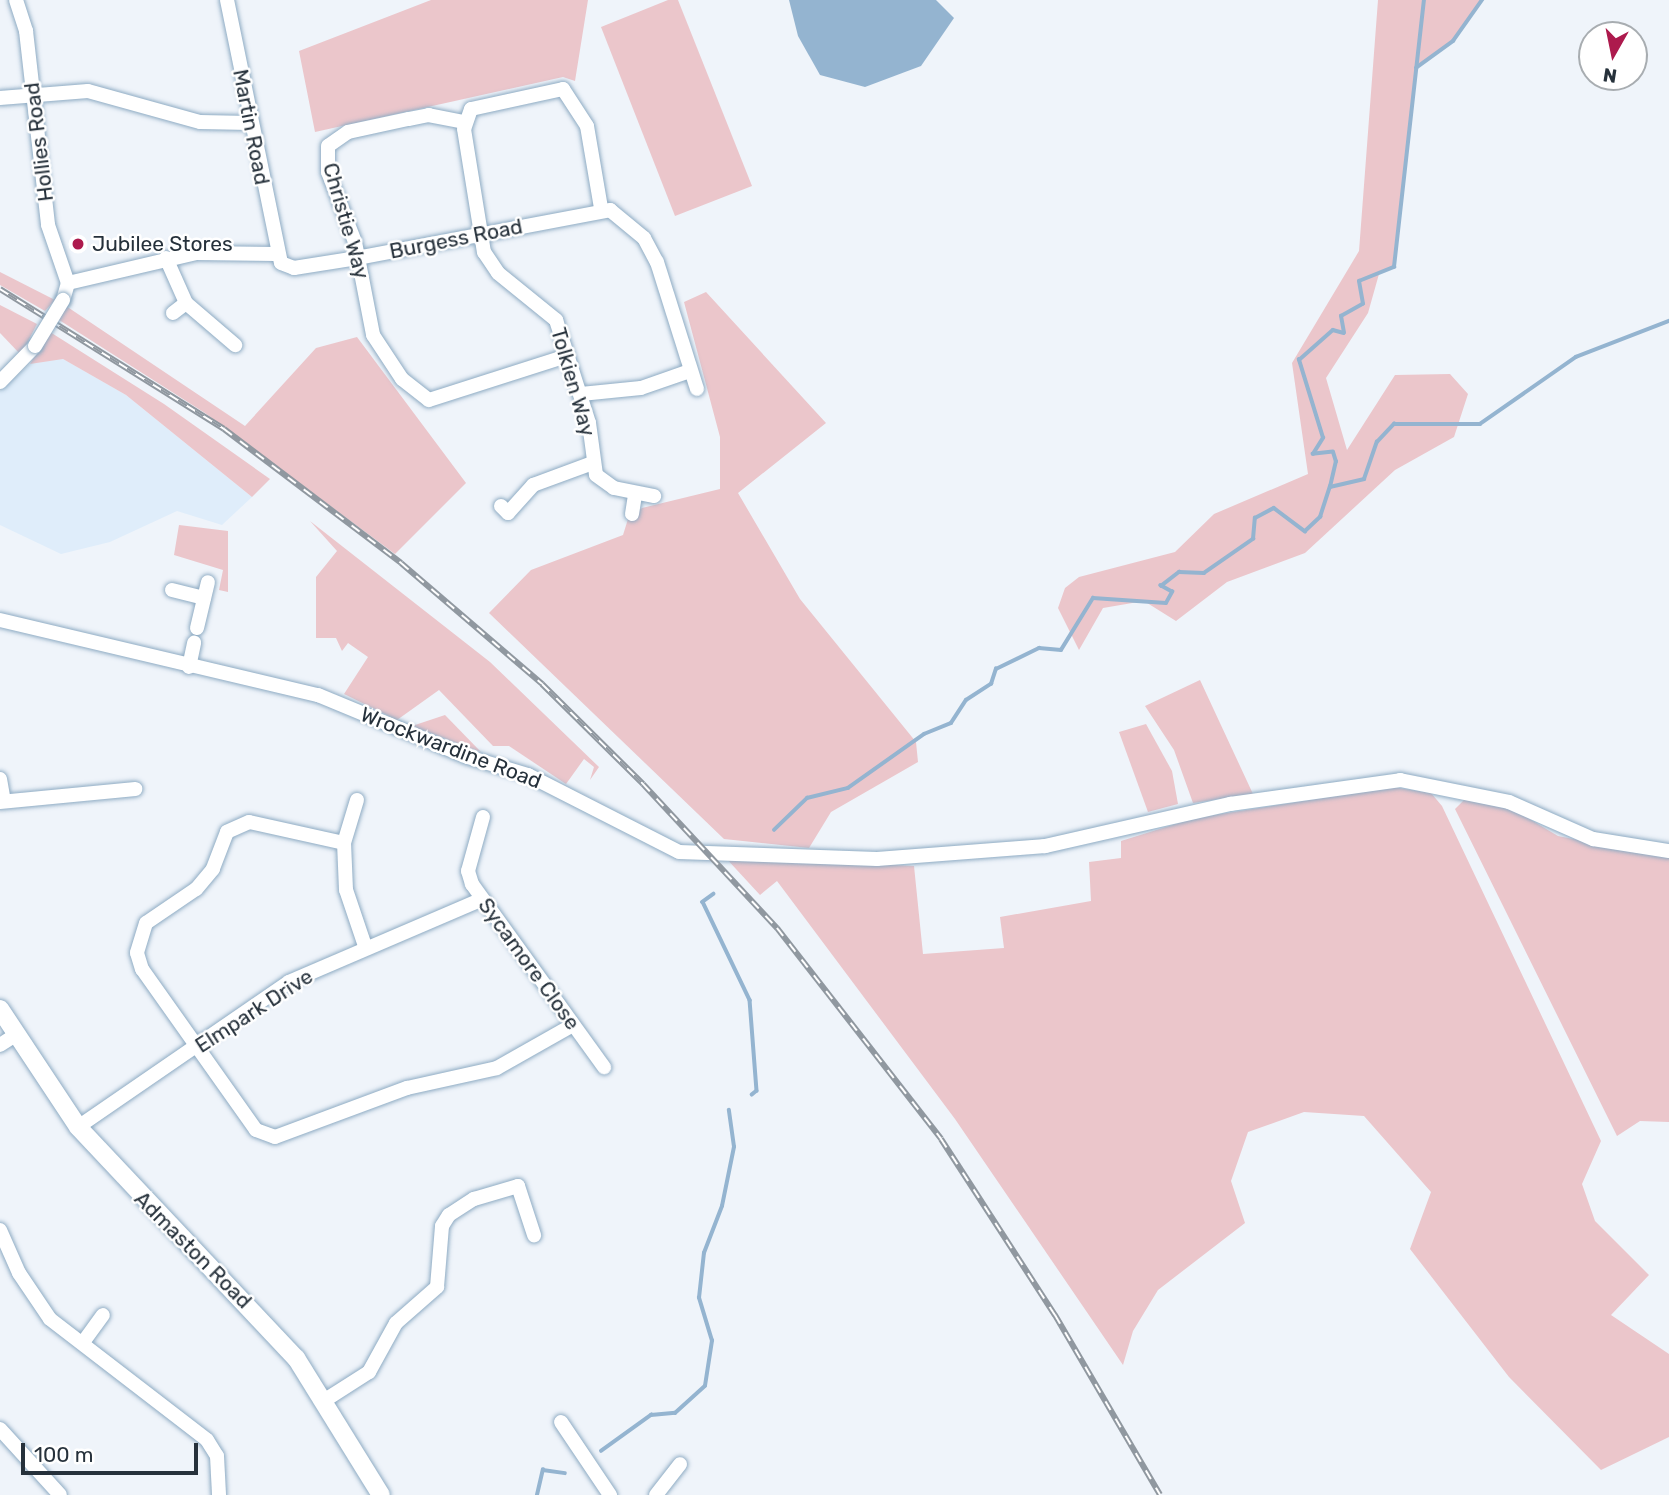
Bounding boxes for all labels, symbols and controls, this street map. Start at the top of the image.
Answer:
north arrow [1578,21,1648,91]
text: N [1601,63,1619,88]
street label: Martin Road [227,67,275,187]
street label: Hollies Road [19,81,59,203]
street label: Christie Way [317,160,375,282]
street label: Burgess Road [387,214,525,264]
place label: Jubilee Stores [92,231,233,257]
marker: Jubilee Stores [70,236,86,252]
street label: Tolkien Way [545,325,601,439]
street label: Wrockwardine Road [357,702,545,794]
street label: Sycamore Close [473,893,585,1035]
street label: Elmpark Drive [190,964,318,1058]
street label: Admaston Road [129,1186,257,1314]
scale bar [24,1428,201,1472]
text: 100 m [34,1442,93,1467]

